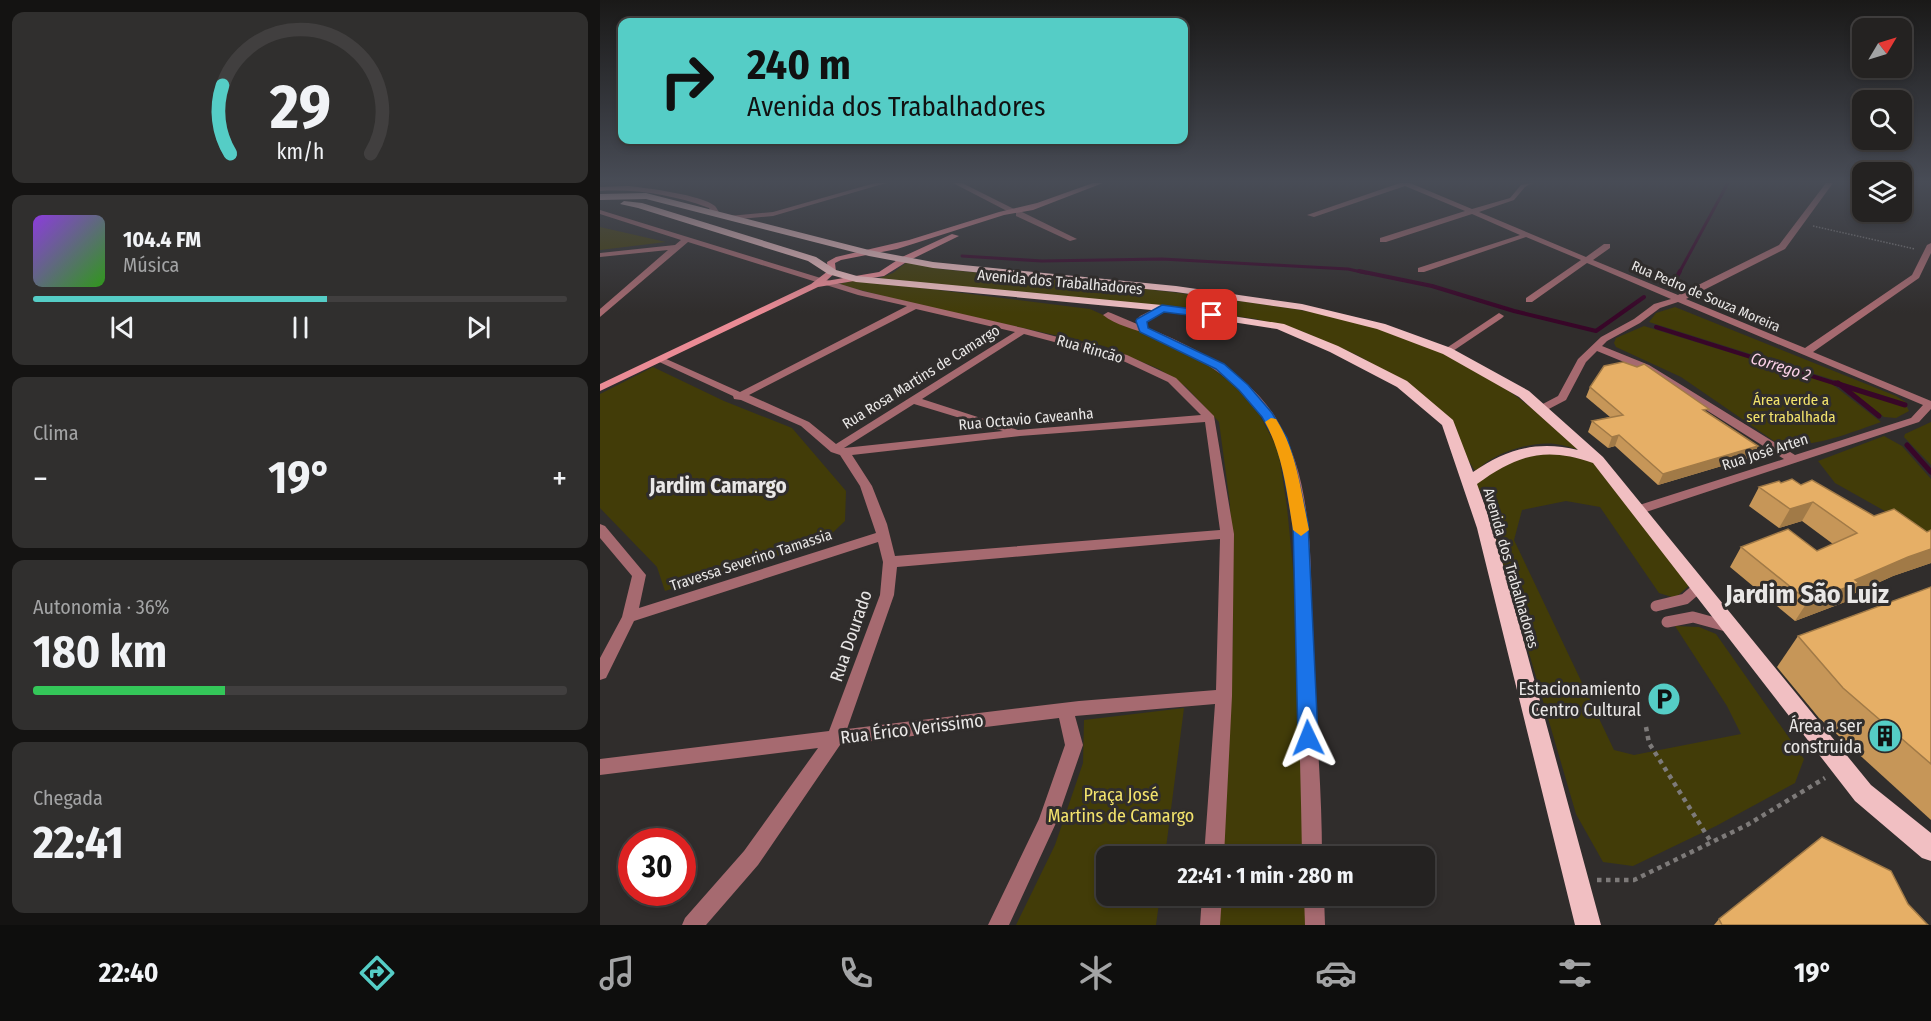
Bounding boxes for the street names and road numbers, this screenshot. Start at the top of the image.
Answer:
street label: Rua Pedro de Souza Moreira [1629,257,1783,336]
street label: Avenida dos Trabalhadores [977,266,1143,298]
street label: Rua Rosa Martins de Camargo [839,321,1003,433]
street label: Rua Rincão [1055,331,1125,367]
street label: Rua Octavio Caveanha [958,404,1094,434]
street label: Rua José Arten [1720,430,1810,474]
street label: Avenida dos Trabalhadores [1479,486,1543,650]
street label: Travessa Severino Tamassia [668,525,834,595]
street label: Rua Dourado [825,587,877,685]
street label: Rua Érico Verissimo [839,708,985,749]

